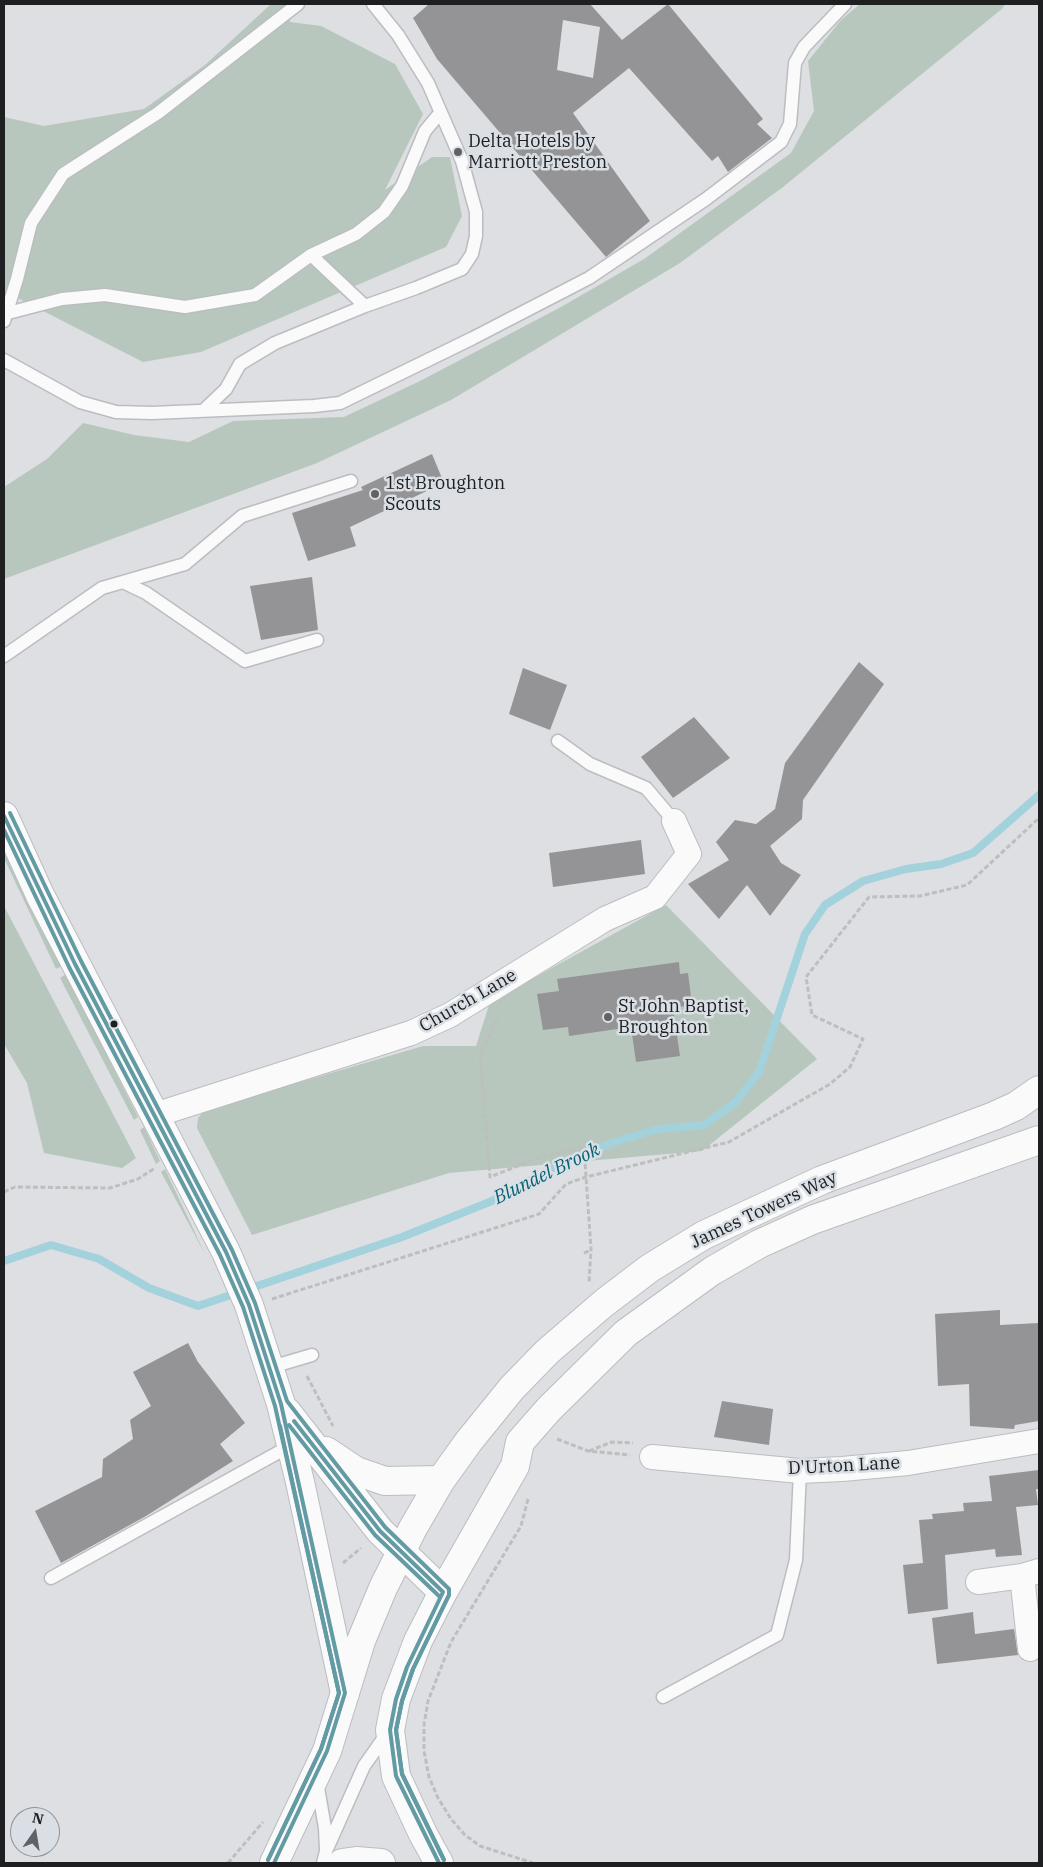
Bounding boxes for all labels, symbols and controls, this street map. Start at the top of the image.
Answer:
place label: Delta Hotels by Marriott Preston [468,131,607,173]
marker: Delta Hotels by Marriott Preston [452,146,464,158]
place label: 1st Broughton Scouts [385,473,505,516]
marker: 1st Broughton Scouts [369,488,381,500]
street label: Church Lane [416,965,520,1037]
place label: St John Baptist, Broughton [618,996,749,1038]
marker: St John Baptist, Broughton [602,1011,614,1023]
unlabelled marker [109,1019,119,1029]
water label: Blundel Brook [490,1138,604,1210]
street label: James Towers Way [688,1167,840,1253]
street label: D'Urton Lane [787,1452,901,1480]
north arrow [10,1807,60,1857]
text: N [31,1808,46,1828]

